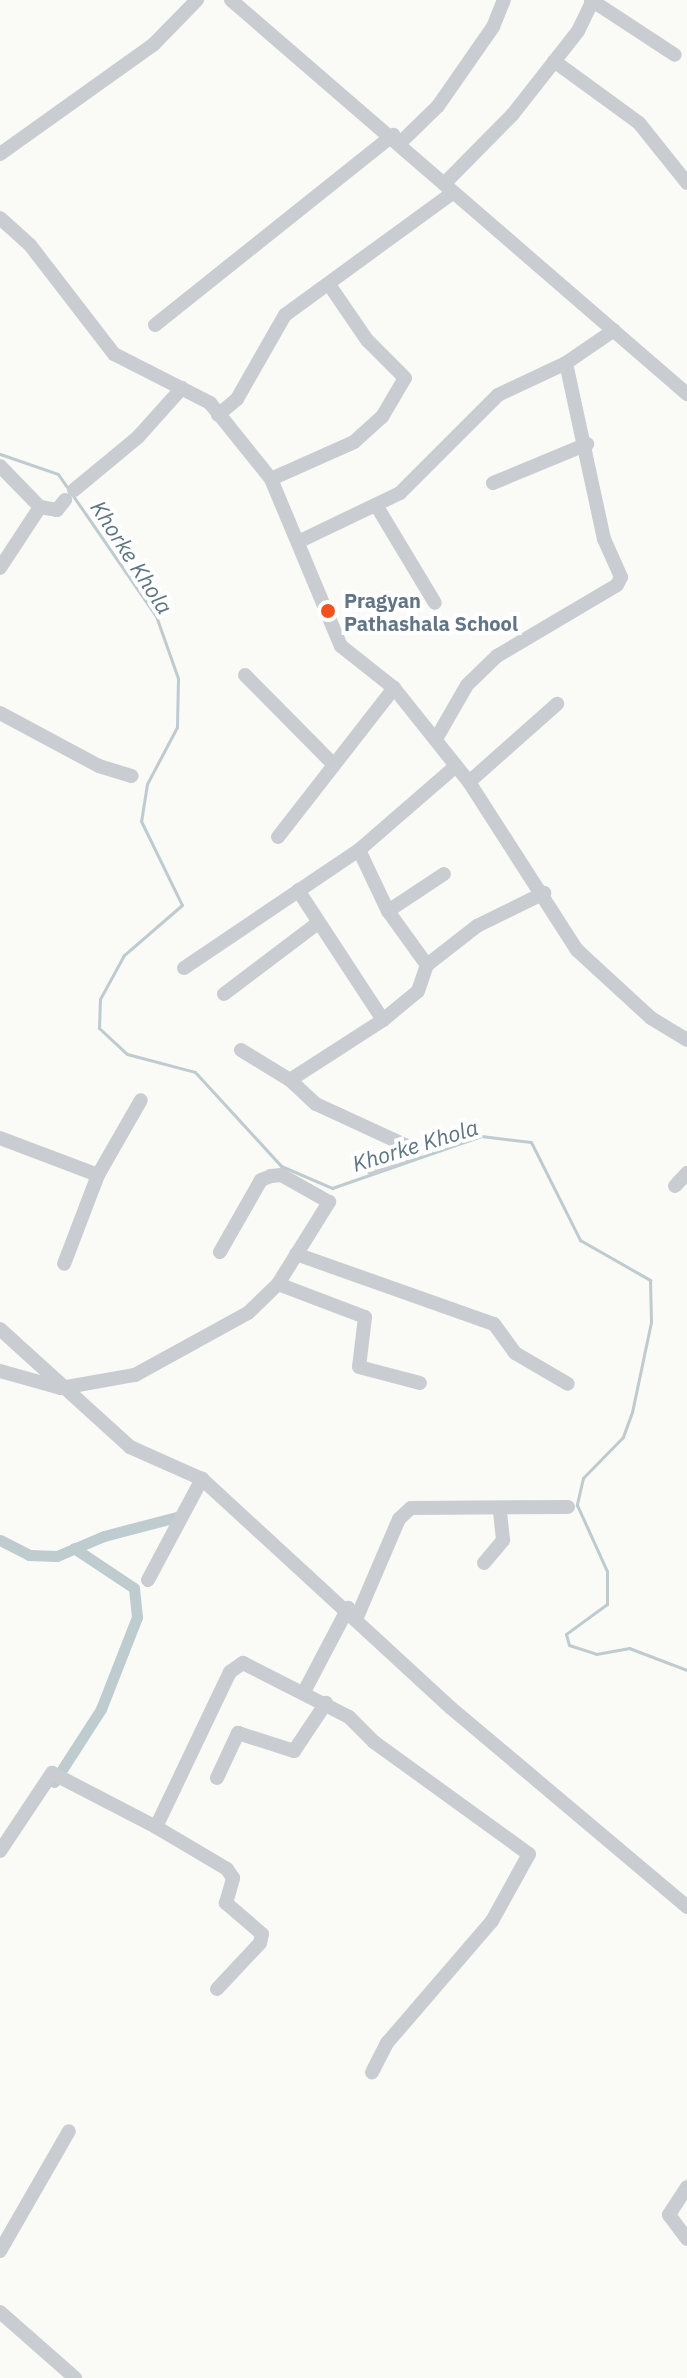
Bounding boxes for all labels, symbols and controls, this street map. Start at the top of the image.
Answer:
water label: Khorke Khola [85,495,179,619]
place label: Pragyan Pathashala School [344,588,518,635]
marker: Pragyan Pathashala School [319,602,337,620]
water label: Khorke Khola [349,1113,481,1177]

